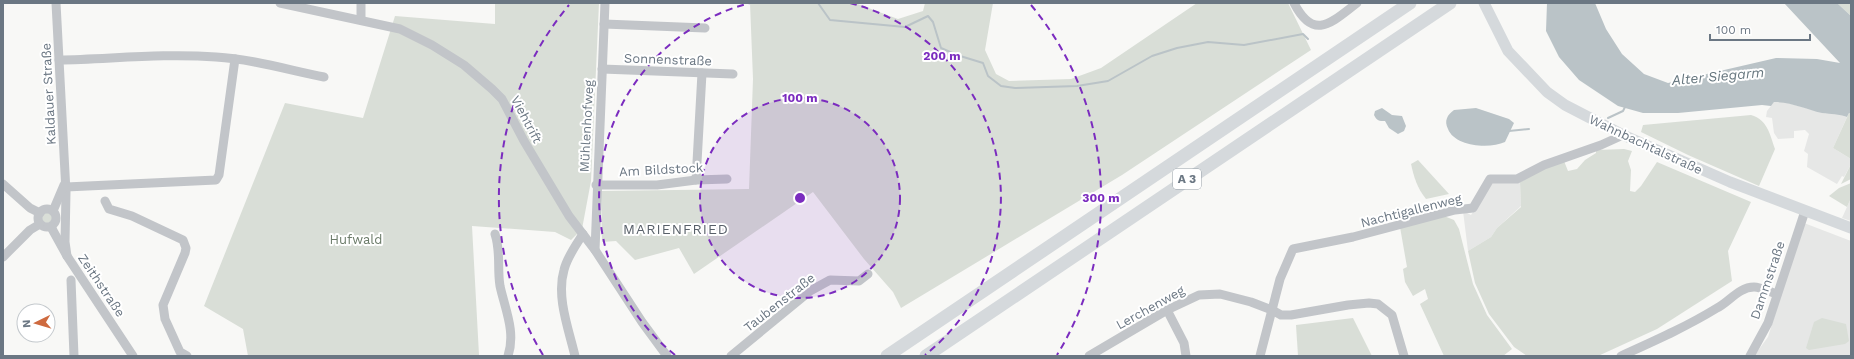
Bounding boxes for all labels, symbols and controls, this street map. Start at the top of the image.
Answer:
scale bar [1710,16,1810,42]
text: 100 m [1716,23,1751,37]
street label: Kaldauer Straße [38,43,59,145]
text: 200 m [923,49,961,63]
street label: Sonnenstraße [624,50,712,69]
water label: Alter Siegarm [1670,64,1765,88]
street label: Mühlenhofweg [577,79,596,173]
text: 100 m [782,91,818,105]
street label: Viehtrift [508,93,546,146]
street label: Wahnbachtalstraße [1587,112,1705,177]
street label: Am Bildstock [619,160,704,179]
road number: A 3 [1173,169,1201,189]
centre of rings [793,191,807,205]
text: 300 m [1082,191,1120,205]
street label: Nachtigallenweg [1359,191,1463,230]
district label: MARIENFRIED [623,221,729,237]
park label: Hufwald [330,232,382,247]
street label: Dammstraße [1747,239,1788,321]
street label: Zeithstraße [75,251,128,320]
street label: Taubenstraße [741,270,818,335]
street label: Lerchenweg [1113,282,1187,332]
north arrow [16,303,56,343]
text: N [20,319,33,328]

